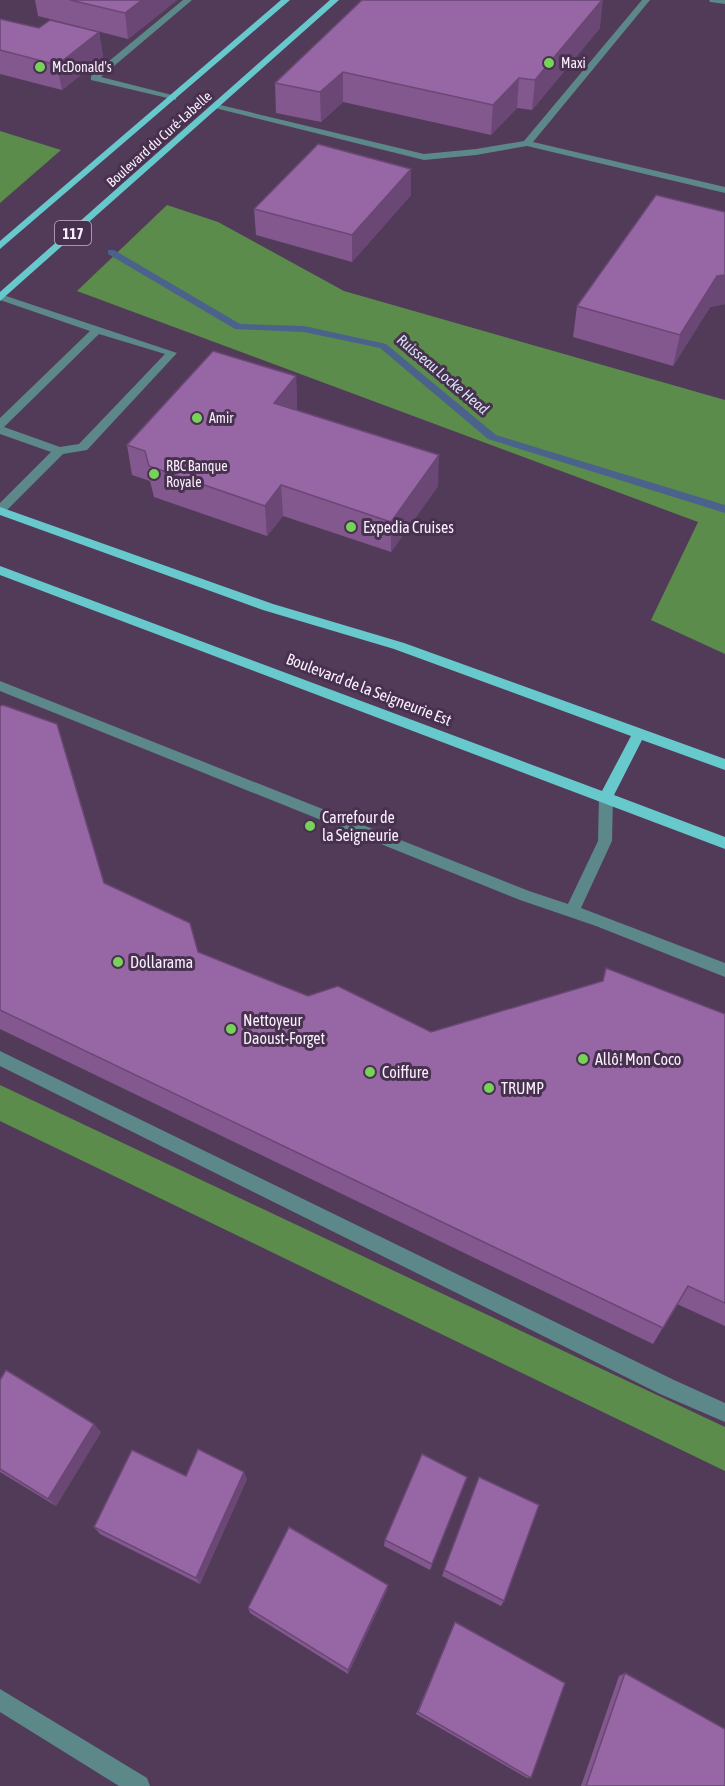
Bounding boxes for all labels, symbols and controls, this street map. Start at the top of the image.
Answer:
place label: Maxi [561,55,586,71]
marker: Maxi [542,56,556,70]
place label: McDonald's [52,59,112,75]
marker: McDonald's [33,60,47,74]
street label: Boulevard du Curé-Labelle [103,88,215,190]
road number: 117 [55,221,91,245]
water label: Ruisseau Locke Head [394,331,492,417]
place label: Amir [209,410,234,426]
marker: Amir [190,411,204,425]
place label: RBC Banque Royale [166,458,228,490]
marker: RBC Banque Royale [147,467,161,481]
place label: Expedia Cruises [363,518,454,537]
marker: Expedia Cruises [344,520,358,534]
street label: Boulevard de la Seigneurie Est [283,649,455,730]
place label: Carrefour de la Seigneurie [322,808,399,845]
marker: Carrefour de la Seigneurie [303,819,317,833]
place label: Dollarama [130,953,193,971]
marker: Dollarama [111,955,125,969]
place label: Nettoyeur Daoust-Forget [243,1011,326,1048]
marker: Nettoyeur Daoust-Forget [224,1022,238,1036]
place label: Allô! Mon Coco [595,1050,681,1068]
marker: Allô! Mon Coco [576,1052,590,1066]
place label: Coiffure [382,1063,429,1081]
marker: Coiffure [363,1065,377,1079]
place label: TRUMP [501,1079,544,1097]
marker: TRUMP [482,1081,496,1095]

